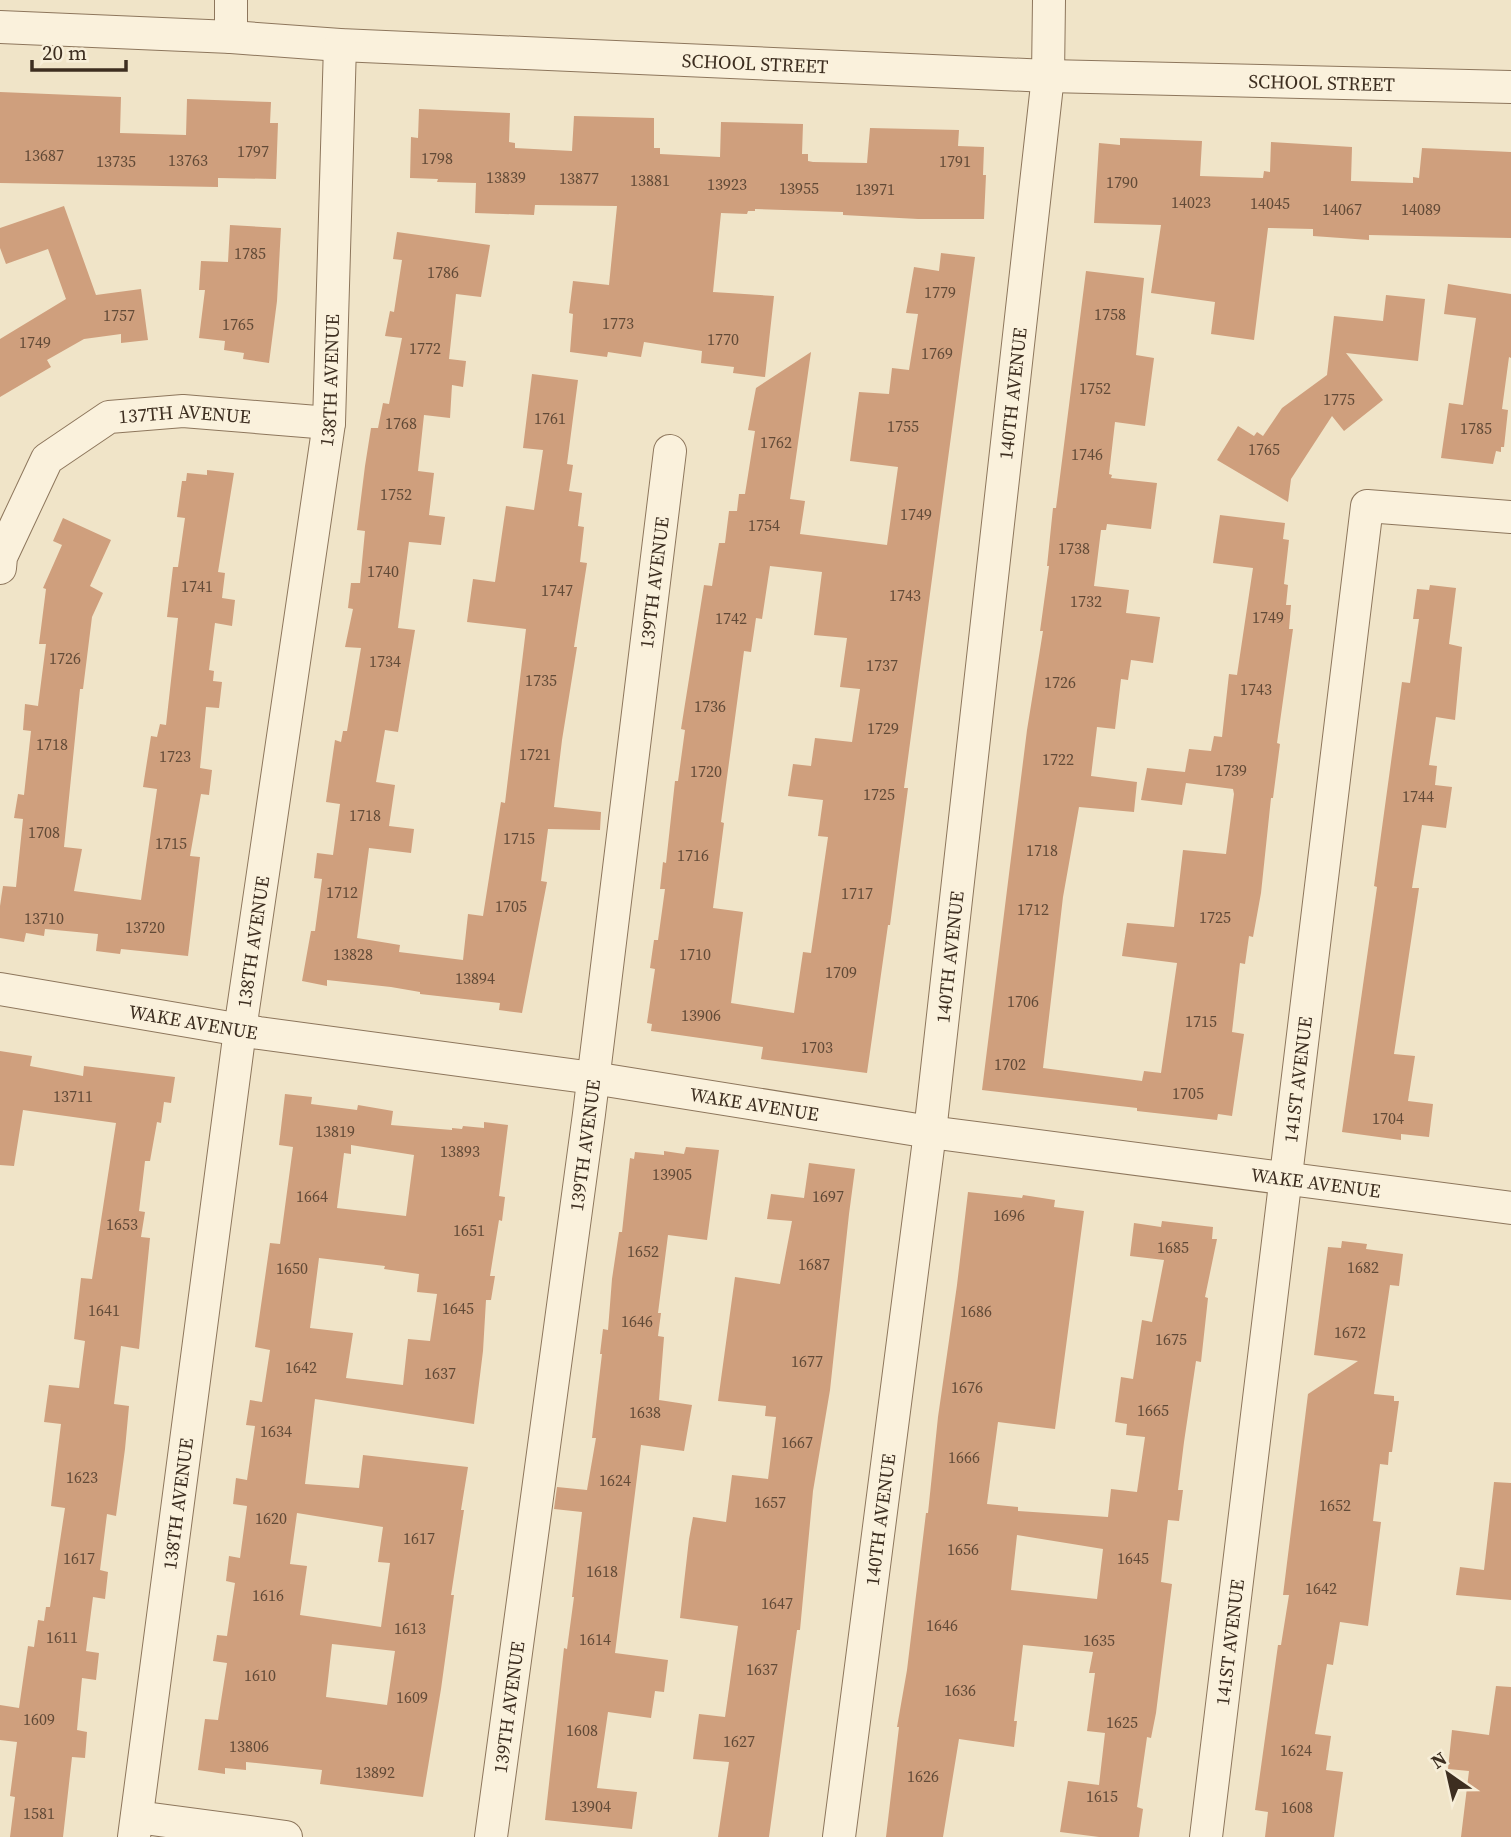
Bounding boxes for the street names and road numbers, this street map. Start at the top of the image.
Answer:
street label: SCHOOL STREET [681,47,829,79]
street label: SCHOOL STREET [1248,68,1396,97]
street label: 138TH AVENUE [313,314,345,448]
street label: 140TH AVENUE [992,326,1033,461]
street label: 137TH AVENUE [117,397,252,430]
street label: 139TH AVENUE [633,515,675,650]
street label: 138TH AVENUE [230,874,275,1009]
street label: 140TH AVENUE [929,890,970,1024]
street label: WAKE AVENUE [127,998,260,1046]
street label: 141ST AVENUE [1277,1015,1318,1144]
street label: 139TH AVENUE [563,1078,606,1213]
street label: WAKE AVENUE [688,1081,821,1127]
street label: WAKE AVENUE [1249,1161,1382,1204]
street label: 138TH AVENUE [156,1436,199,1571]
street label: 140TH AVENUE [859,1452,901,1587]
street label: 141ST AVENUE [1209,1578,1250,1707]
street label: 139TH AVENUE [487,1640,530,1775]

